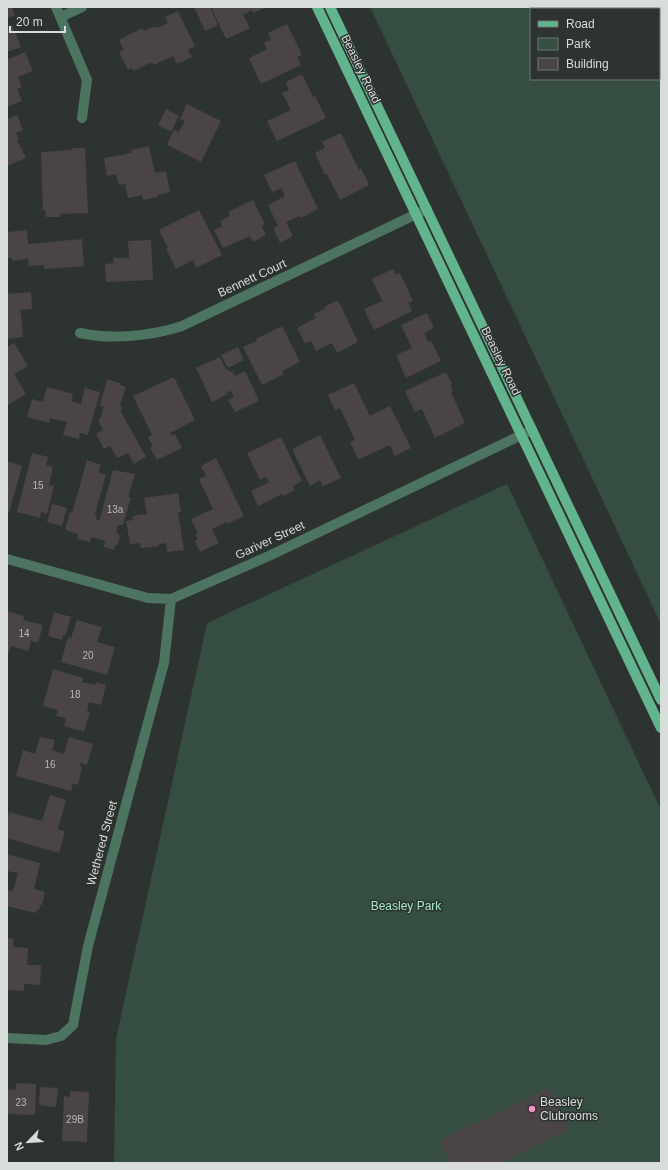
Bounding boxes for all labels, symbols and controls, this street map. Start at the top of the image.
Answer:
scale bar [10,8,65,34]
legend [530,8,660,80]
text: 20 m [16,15,43,29]
text: Road [566,17,595,31]
street label: Beasley Road [338,32,384,106]
text: Park [566,37,592,51]
text: Building [566,57,609,71]
street label: Bennett Court [215,256,289,300]
street label: Beasley Road [478,324,524,398]
house number: 15 [32,480,44,491]
house number: 13a [107,504,124,515]
street label: Gariver Street [233,518,307,562]
house number: 14 [18,628,30,639]
house number: 20 [82,650,94,661]
house number: 18 [69,689,81,700]
house number: 16 [44,759,56,770]
street label: Wethered Street [84,798,120,887]
park label: Beasley Park [371,899,442,913]
place label: Beasley Clubrooms [540,1095,598,1123]
house number: 23 [15,1097,27,1108]
marker: Beasley Clubrooms [527,1104,537,1114]
house number: 29B [66,1114,84,1125]
north arrow [8,1122,48,1162]
text: N [12,1140,26,1152]

